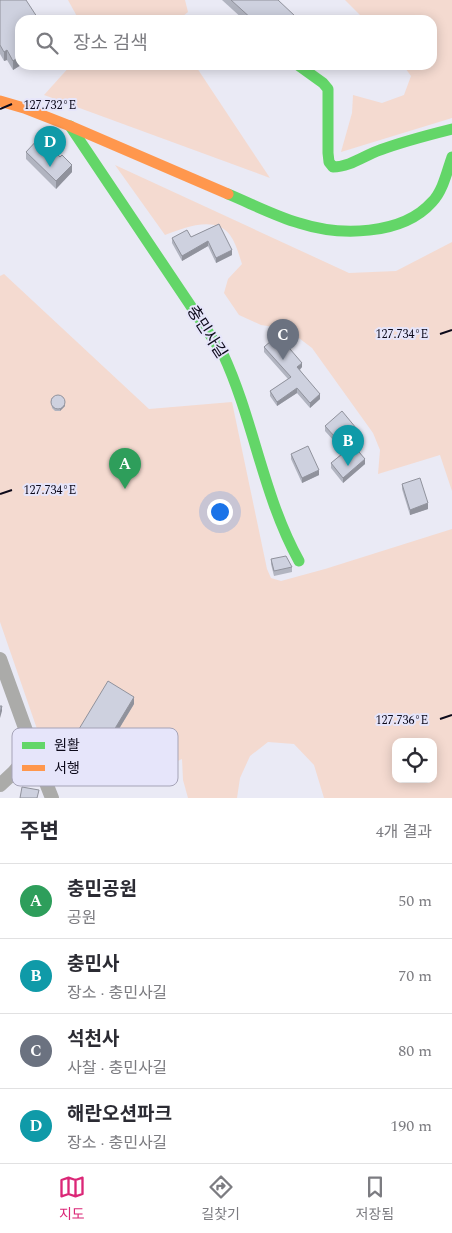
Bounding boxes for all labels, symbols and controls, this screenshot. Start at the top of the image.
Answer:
search box [15,15,437,70]
icon: search [33,29,61,57]
text: 장소 검색 [73,29,148,58]
text: 127.732°E [24,96,76,115]
pin: D [34,126,66,167]
street label: 충민사길 [181,301,233,363]
pin: C [267,319,299,360]
text: 127.734°E [376,325,428,344]
pin: B [332,425,364,466]
pin: A [109,448,141,489]
text: 127.734°E [24,481,76,500]
your location [207,499,233,525]
text: 127.736°E [376,711,428,730]
legend [12,728,178,786]
text: 원활 [54,735,80,756]
map controls [392,738,437,783]
button: locate [392,738,437,783]
text: 서행 [54,758,80,779]
text: 주변 [20,816,59,848]
text: 4개 결과 [376,820,432,844]
text: 충민공원 [67,875,137,904]
text: A [30,889,42,913]
text: 50 m [398,889,432,913]
text: 공원 [67,906,96,930]
text: 충민사 [67,950,119,979]
text: B [30,964,42,988]
text: 70 m [398,964,432,988]
text: 장소 · 충민사길 [67,981,167,1005]
text: 석천사 [67,1025,119,1054]
text: C [30,1039,42,1063]
text: 80 m [398,1039,432,1063]
text: 사찰 · 충민사길 [67,1056,167,1080]
text: 해란오션파크 [67,1100,172,1129]
text: D [30,1114,42,1138]
text: 190 m [390,1114,432,1138]
text: 장소 · 충민사길 [67,1131,167,1155]
tab: 지도 [58,1173,86,1225]
tab: 길찾기 [201,1173,240,1225]
tab: 저장됨 [356,1173,394,1225]

